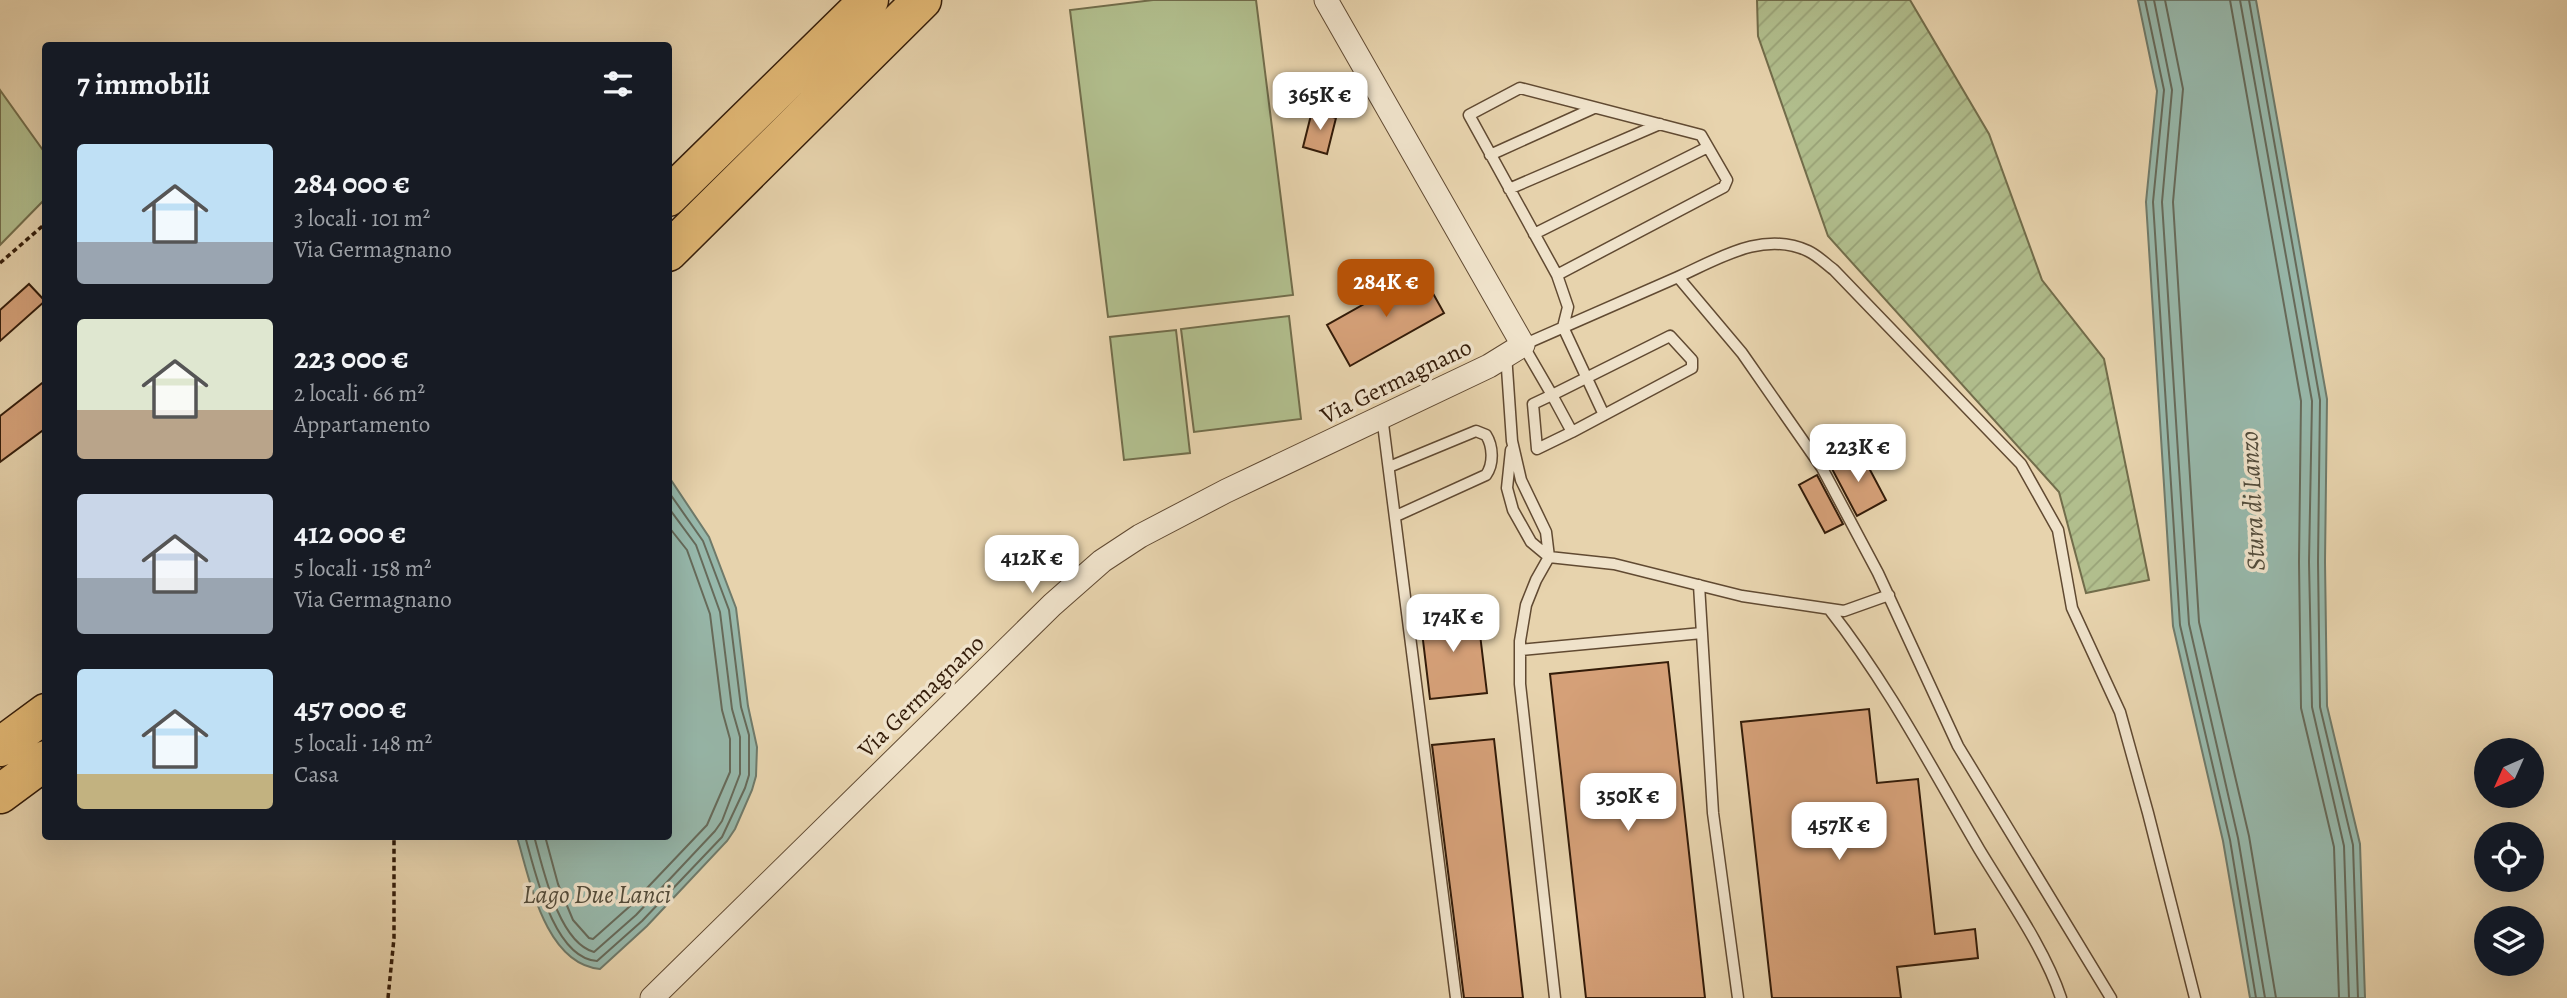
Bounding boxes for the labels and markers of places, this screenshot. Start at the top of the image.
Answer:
pin: 365K € [1263,72,1377,132]
pin: 284K € [1329,260,1443,319]
pin: 223K € [1801,424,1915,484]
pin: 412K € [975,536,1089,595]
pin: 174K € [1396,594,1510,654]
pin: 350K € [1571,774,1685,833]
pin: 457K € [1782,802,1896,862]

